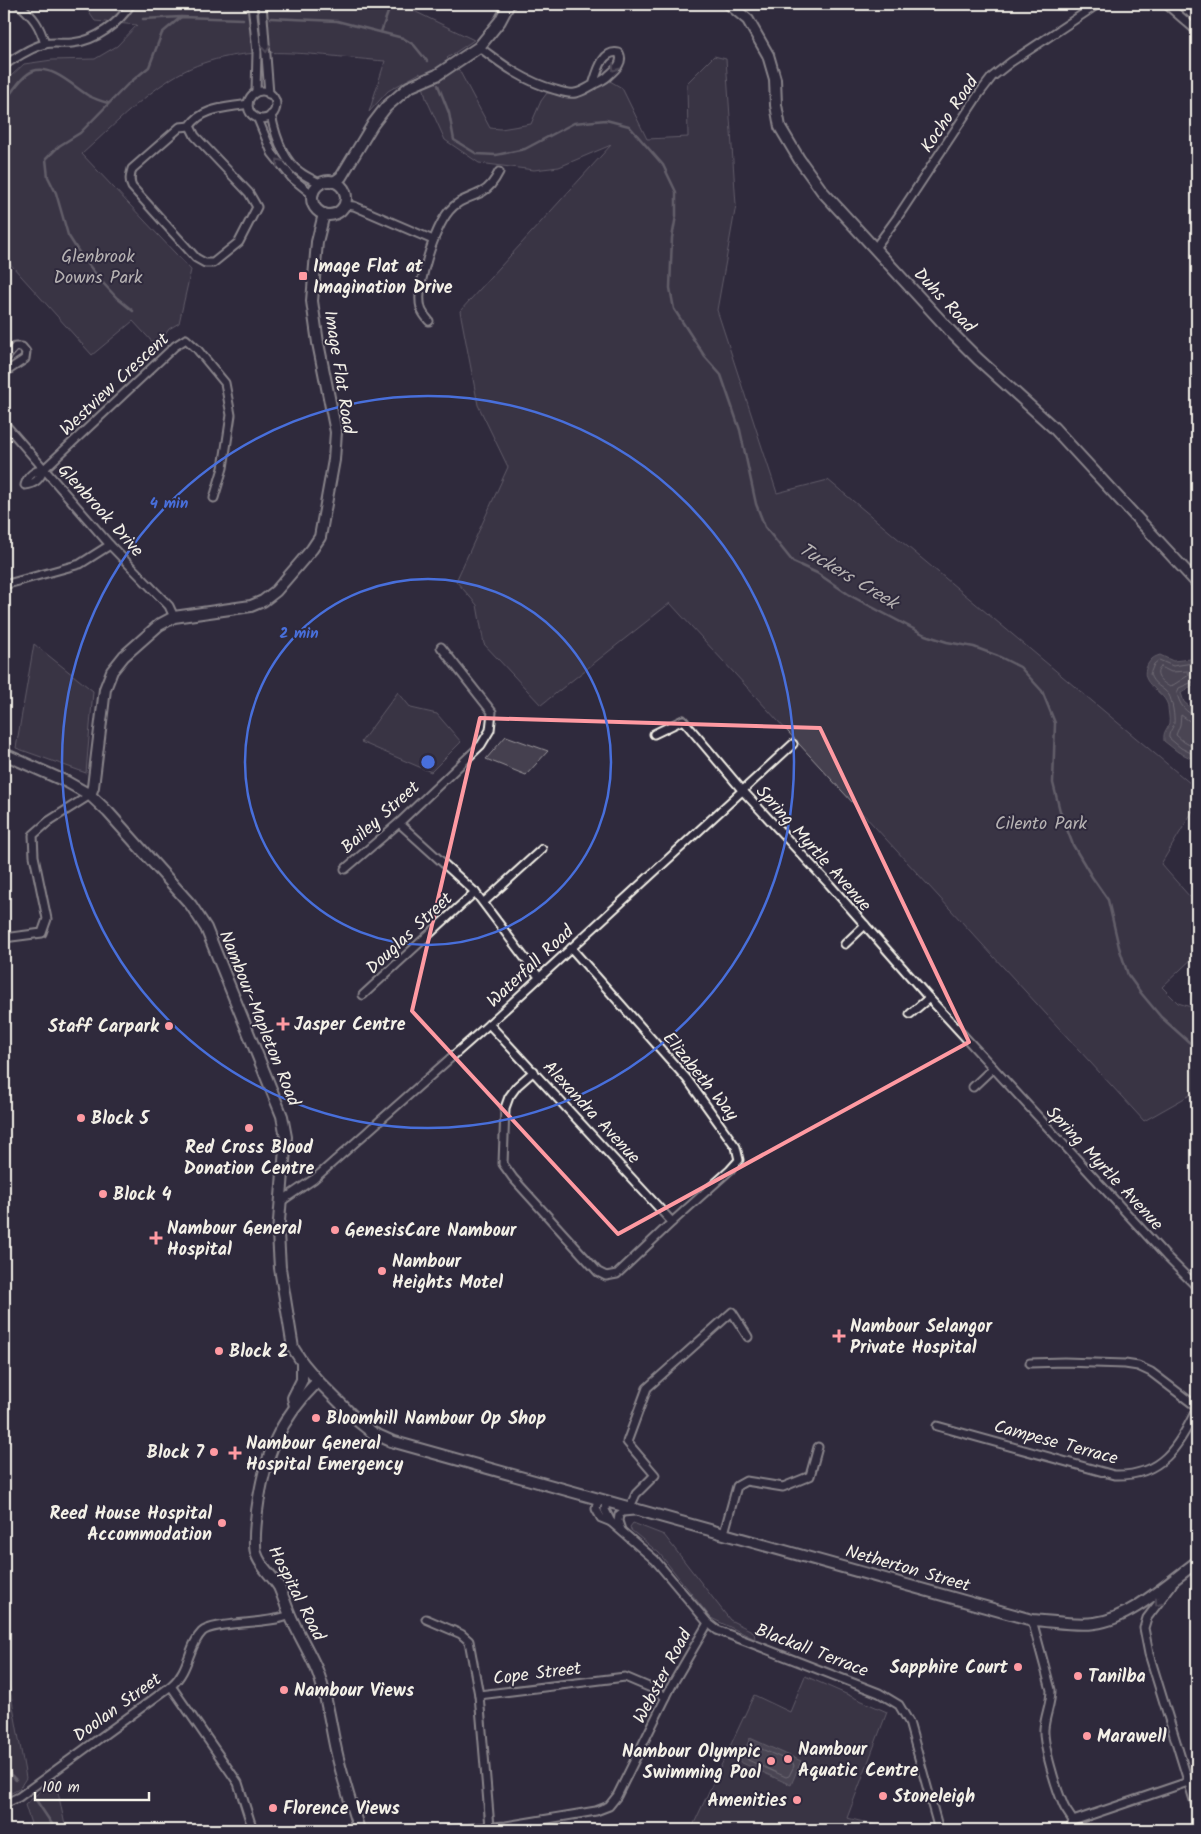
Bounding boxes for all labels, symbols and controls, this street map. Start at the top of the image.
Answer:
one-way arrow [261,45,272,53]
one-way arrow [613,62,621,71]
street label: Kocho Road [914,69,987,159]
one-way arrow [276,159,284,168]
park label: Glenbrook Downs Park [54,243,143,293]
place label: Image Flat at Imagination Drive [313,253,453,303]
street label: Duhs Road [906,262,983,341]
marker: Image Flat at Imagination Drive [297,270,309,282]
street label: Image Flat Road [314,308,363,437]
street label: Westview Crescent [53,326,177,444]
street label: Glenbrook Drive [50,457,150,565]
text: 4 min [150,492,188,516]
water label: Tuckers Creek [793,535,906,620]
text: 2 min [279,622,319,646]
centre of rings [419,753,437,771]
street label: Bailey Street [335,774,428,862]
street label: Spring Myrtle Avenue [748,779,878,919]
park label: Cilento Park [995,810,1088,839]
street label: Douglas Street [360,885,461,982]
street label: Waterfall Road [481,918,582,1016]
street label: Nambour-Mapleton Road [210,926,308,1112]
place label: Jasper Centre [294,1011,406,1040]
place label: Staff Carpark [48,1013,160,1042]
marker: Jasper Centre [276,1017,290,1031]
marker: Staff Carpark [163,1020,175,1032]
street label: Elizabeth Way [655,1026,745,1128]
street label: Alexandra Avenue [535,1055,647,1171]
street label: Spring Myrtle Avenue [1038,1100,1170,1238]
place label: Block 5 [91,1105,151,1134]
marker: Block 5 [75,1112,87,1124]
marker: Red Cross Blood Donation Centre [243,1122,255,1134]
place label: Red Cross Blood Donation Centre [184,1134,314,1184]
place label: Block 4 [113,1181,172,1210]
marker: Block 4 [97,1188,109,1200]
place label: Nambour General Hospital [167,1215,302,1265]
place label: GenesisCare Nambour [345,1217,518,1246]
marker: GenesisCare Nambour [329,1224,341,1236]
marker: Nambour General Hospital [149,1231,163,1245]
place label: Nambour Heights Motel [392,1248,503,1298]
marker: Nambour Heights Motel [376,1265,388,1277]
place label: Nambour Selangor Private Hospital [850,1313,993,1363]
marker: Nambour Selangor Private Hospital [832,1329,846,1343]
place label: Block 2 [229,1338,288,1367]
marker: Block 2 [213,1345,225,1357]
place label: Bloomhill Nambour Op Shop [326,1405,546,1434]
marker: Bloomhill Nambour Op Shop [310,1412,322,1424]
street label: Campese Terrace [990,1413,1121,1474]
place label: Nambour General Hospital Emergency [246,1430,404,1480]
place label: Block 7 [147,1439,204,1468]
marker: Block 7 [208,1446,220,1458]
marker: Nambour General Hospital Emergency [228,1446,242,1460]
place label: Reed House Hospital Accommodation [49,1500,212,1550]
marker: Reed House Hospital Accommodation [216,1517,228,1529]
street label: Netherton Street [842,1538,974,1601]
street label: Hospital Road [259,1541,333,1647]
one-way arrow [1155,1597,1164,1607]
street label: Blackall Terrace [751,1616,872,1686]
street label: Webster Road [626,1623,701,1729]
place label: Sapphire Court [890,1654,1009,1683]
street label: Cope Street [491,1655,584,1694]
marker: Sapphire Court [1012,1661,1024,1673]
place label: Tanilba [1088,1663,1146,1692]
street label: Doolan Street [68,1666,169,1750]
marker: Tanilba [1072,1670,1084,1682]
place label: Nambour Views [294,1677,415,1706]
marker: Nambour Views [278,1684,290,1696]
place label: Marawell [1097,1723,1167,1752]
marker: Marawell [1081,1730,1093,1742]
place label: Nambour Aquatic Centre [798,1736,919,1786]
place label: Nambour Olympic Swimming Pool [622,1738,761,1788]
marker: Nambour Aquatic Centre [782,1753,794,1765]
marker: Nambour Olympic Swimming Pool [765,1755,777,1767]
scale bar [35,1769,149,1801]
text: 100 m [42,1776,80,1800]
place label: Stoneleigh [893,1783,975,1812]
place label: Amenities [707,1787,788,1816]
marker: Stoneleigh [877,1790,889,1802]
marker: Amenities [791,1794,803,1806]
place label: Florence Views [283,1795,400,1824]
marker: Florence Views [267,1802,279,1814]

